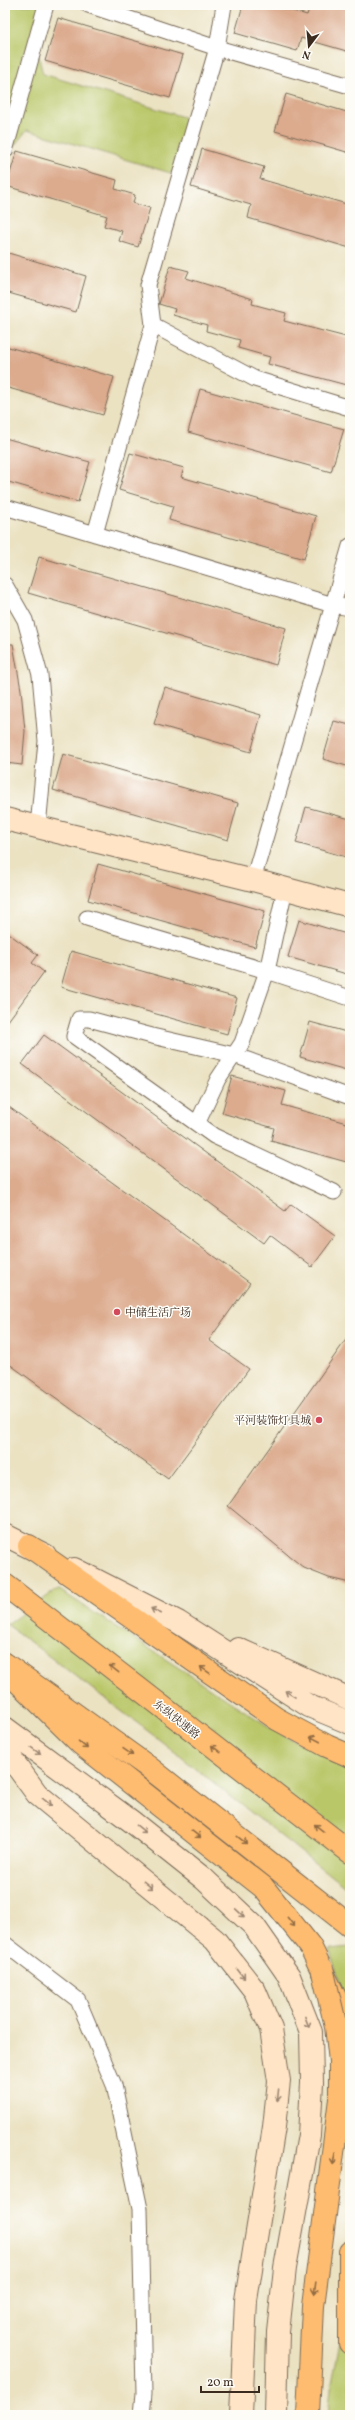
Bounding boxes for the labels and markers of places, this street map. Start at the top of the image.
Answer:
place label: 中储生活广场 [125,1306,191,1321]
marker: 中储生活广场 [112,1307,122,1317]
place label: 平河装饰灯具城 [234,1414,311,1429]
marker: 平河装饰灯具城 [314,1415,324,1425]

